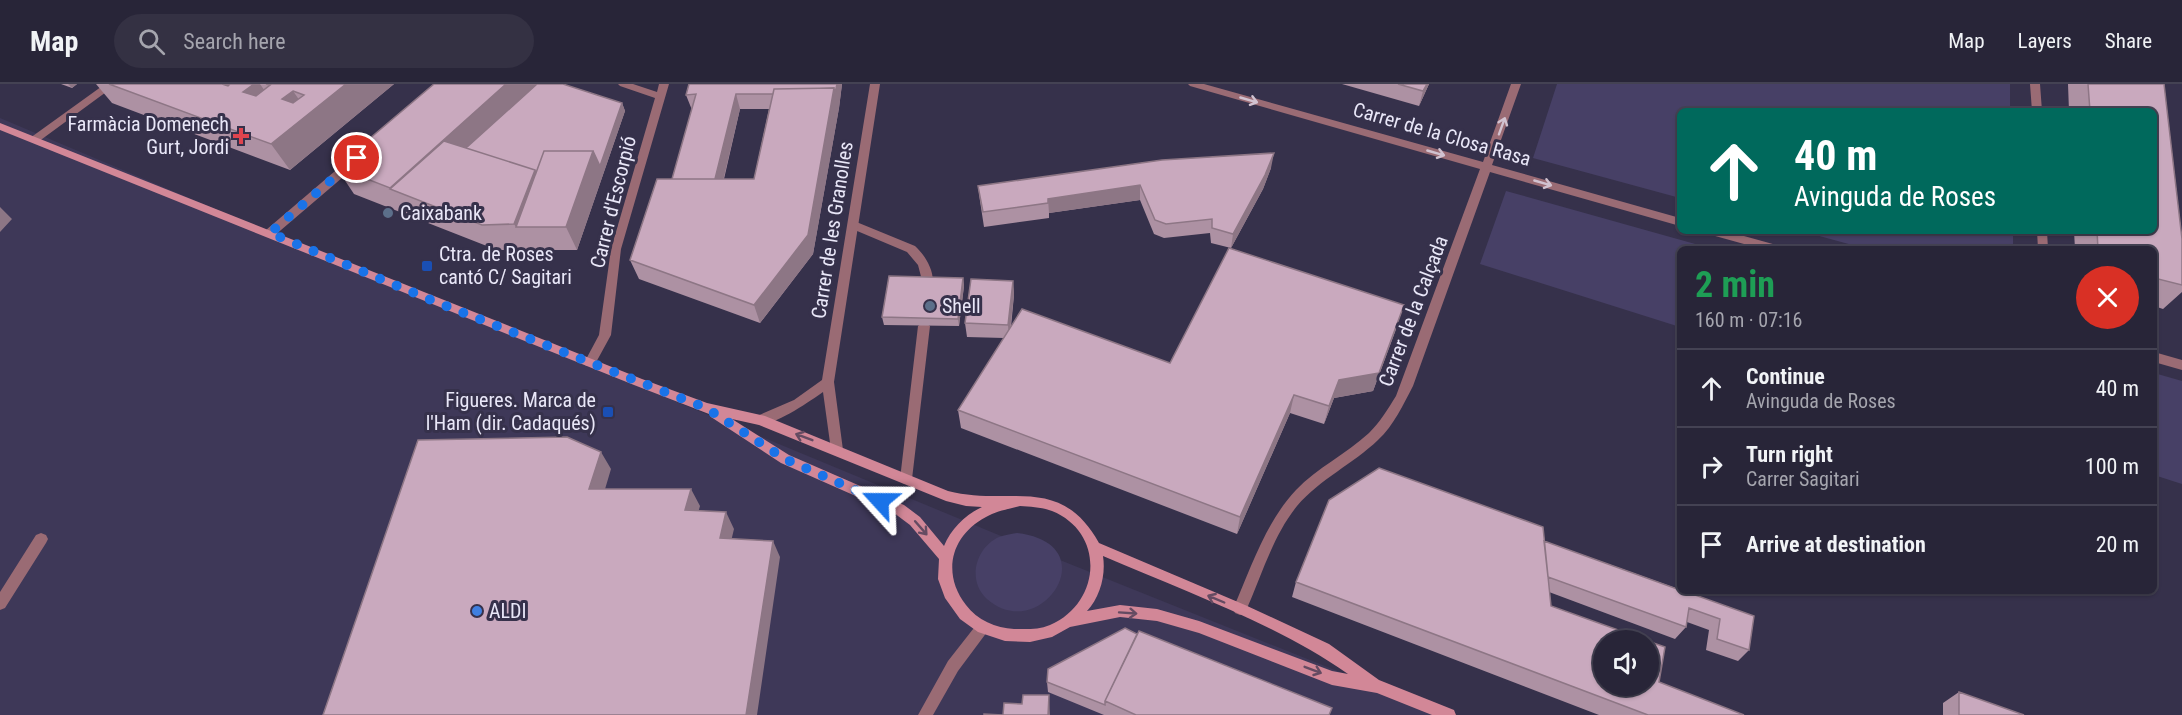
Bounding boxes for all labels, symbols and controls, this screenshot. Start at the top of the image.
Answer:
search box [114,14,534,68]
text: Map [30,25,78,58]
icon: search [135,25,168,58]
text: Search here [183,29,286,54]
text: Map [1948,29,1985,53]
text: Layers [2018,29,2072,53]
text: Share [2105,29,2152,53]
one-way arrow [1239,95,1258,106]
street label: Carrer de la Closa Rasa [1350,97,1534,171]
place label: Farmàcia Domenech Gurt, Jordi [68,112,229,159]
one-way arrow [1497,117,1508,135]
marker: Farmàcia Domenech Gurt, Jordi [234,129,248,143]
text: 40 m [1794,131,1877,180]
pin [331,132,382,183]
icon: ahead [1695,132,1773,210]
street label: Carrer d'Escorpió [585,133,641,271]
street label: Carrer de les Granolles [806,140,858,320]
icon: arrive [340,141,373,174]
one-way arrow [1427,148,1446,159]
one-way arrow [1533,178,1552,189]
text: Avinguda de Roses [1794,181,1996,213]
place label: Caixabank [400,201,482,225]
marker: Caixabank [381,206,395,220]
street label: Carrer de la Calçada [1373,232,1453,390]
place label: Ctra. de Roses cantó C/ Sagitari [439,242,572,289]
marker: Ctra. de Roses cantó C/ Sagitari [420,259,434,273]
text: 2 min [1695,264,1775,306]
button: close [2076,266,2139,329]
place label: Shell [942,294,981,318]
marker: Shell [923,299,937,313]
text: 160 m · 07:16 [1695,308,1802,332]
text: Continue [1746,364,1825,389]
icon: ahead [1695,372,1728,405]
text: 40 m [2096,376,2139,401]
place label: Figueres. Marca de l'Ham (dir. Cadaqués) [426,388,596,435]
text: Avinguda de Roses [1746,389,1896,413]
marker: Figueres. Marca de l'Ham (dir. Cadaqués) [601,405,615,419]
one-way arrow [795,431,814,442]
text: Turn right [1746,442,1833,467]
icon: right [1695,450,1728,483]
text: 100 m [2085,454,2139,479]
text: Carrer Sagitari [1746,467,1860,491]
position arrow [848,469,912,533]
one-way arrow [914,520,928,535]
icon: arrive [1695,528,1728,561]
text: Arrive at destination [1746,532,1926,557]
text: 20 m [2096,532,2139,557]
one-way arrow [1207,593,1225,604]
place label: ALDI [489,599,526,623]
marker: ALDI [470,604,484,618]
one-way arrow [1117,607,1137,618]
map controls [1593,630,1659,696]
button: sound [1593,630,1659,696]
one-way arrow [1303,665,1322,676]

